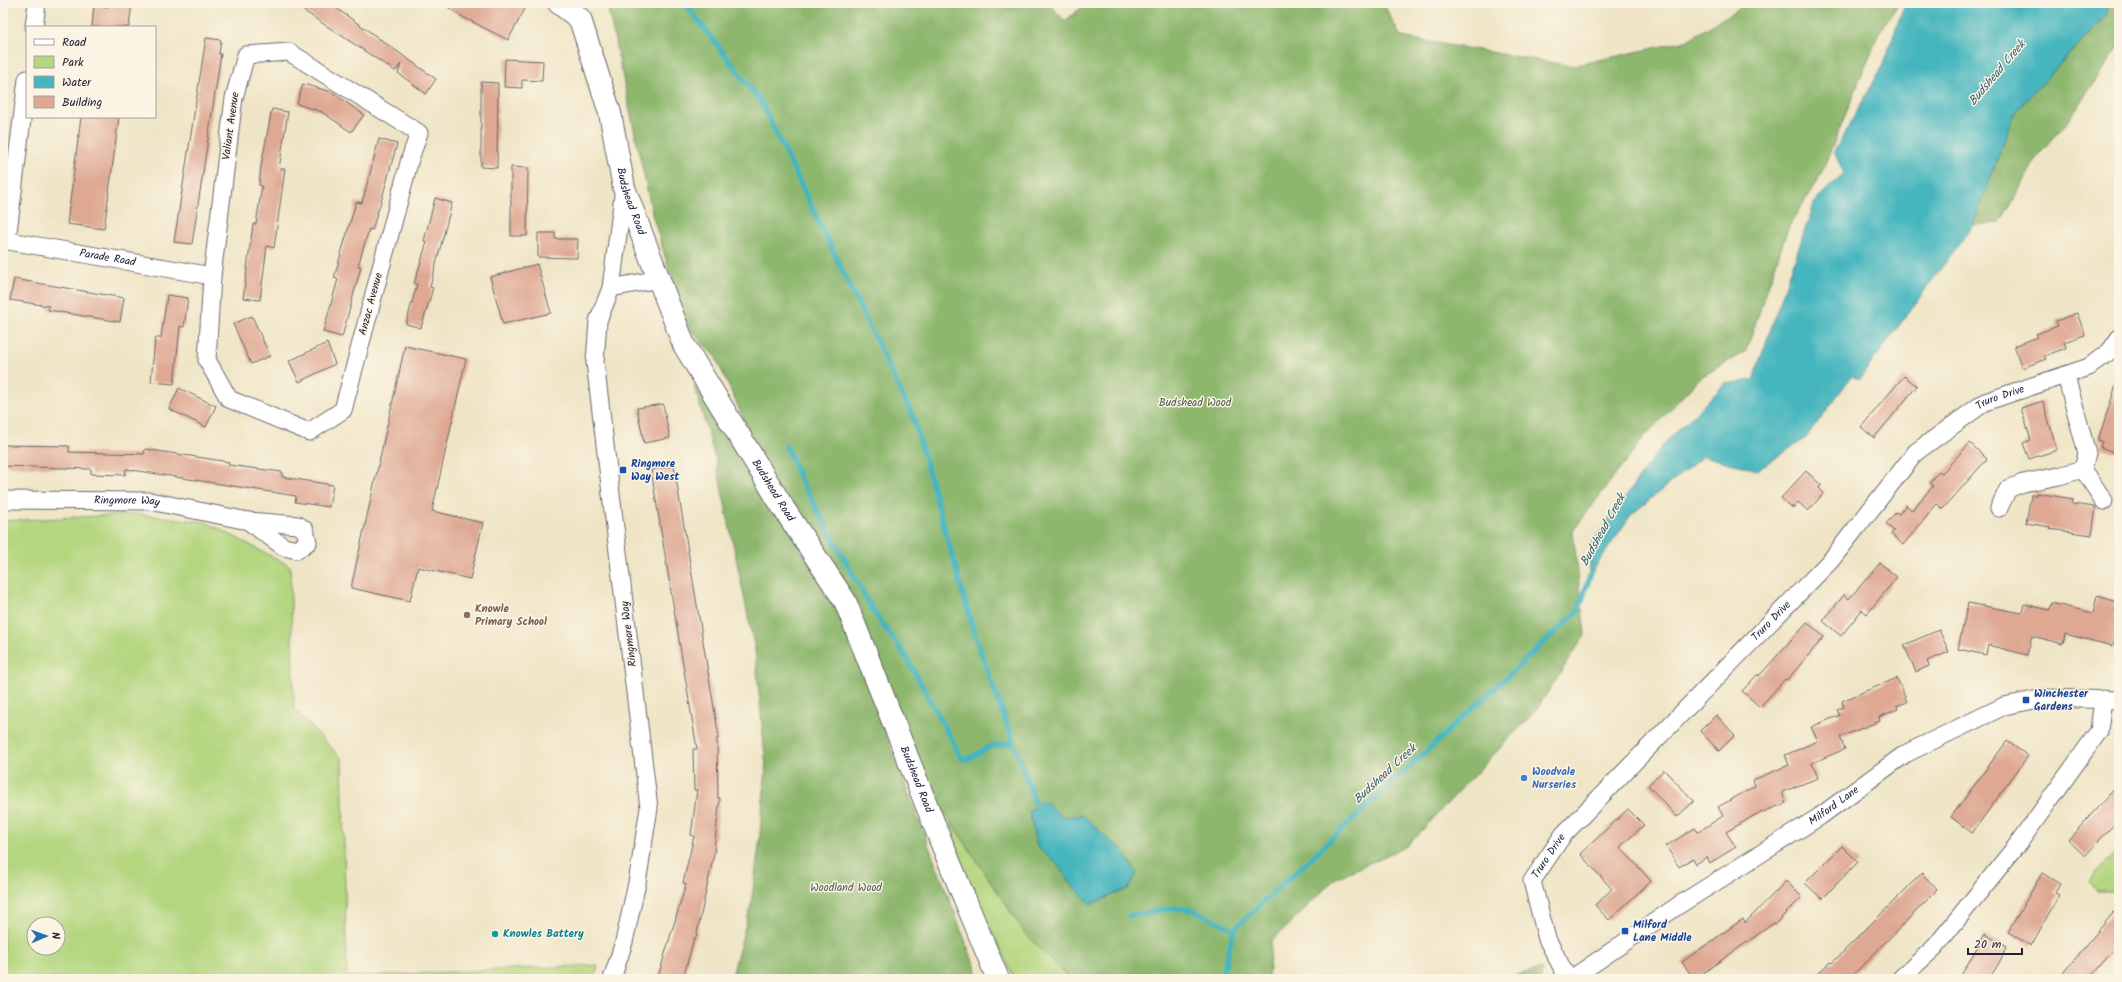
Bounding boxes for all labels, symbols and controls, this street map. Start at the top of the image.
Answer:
legend [26,26,156,118]
text: Road [62,33,87,52]
water label: Budshead Creek [1964,34,2032,110]
text: Park [62,53,84,72]
text: Water [62,73,92,92]
street label: Valiant Avenue [217,91,245,161]
text: Building [62,93,102,112]
street label: Budshead Road [611,166,650,238]
street label: Parade Road [78,244,138,272]
street label: Anzac Avenue [354,271,388,337]
street label: Truro Drive [1972,380,2027,415]
park label: Budshead Wood [1159,394,1232,412]
place label: Ringmore Way West [631,455,680,486]
street label: Budshead Road [747,456,799,526]
marker: Ringmore Way West [618,465,628,475]
water label: Budshead Creek [1575,488,1632,570]
street label: Ringmore Way [94,492,162,512]
street label: Truro Drive [1747,597,1796,646]
street label: Ringmore Way [616,599,642,668]
place label: Knowle Primary School [475,600,547,631]
marker: Knowle Primary School [462,610,472,620]
place label: Winchester Gardens [2034,685,2089,716]
marker: Winchester Gardens [2021,695,2031,705]
water label: Budshead Creek [1349,738,1423,808]
street label: Budshead Road [895,743,938,816]
place label: Woodvale Nurseries [1532,763,1577,794]
marker: Woodvale Nurseries [1519,773,1529,783]
street label: Milford Lane [1805,781,1863,830]
street label: Truro Drive [1527,830,1570,882]
park label: Woodland Wood [810,879,882,897]
north arrow [26,916,66,956]
place label: Milford Lane Middle [1633,916,1692,947]
place label: Knowles Battery [503,925,584,943]
marker: Milford Lane Middle [1620,926,1630,936]
marker: Knowles Battery [490,929,500,939]
scale bar [1968,930,2022,956]
text: N [46,932,64,940]
text: 20 m [1974,935,2002,954]

